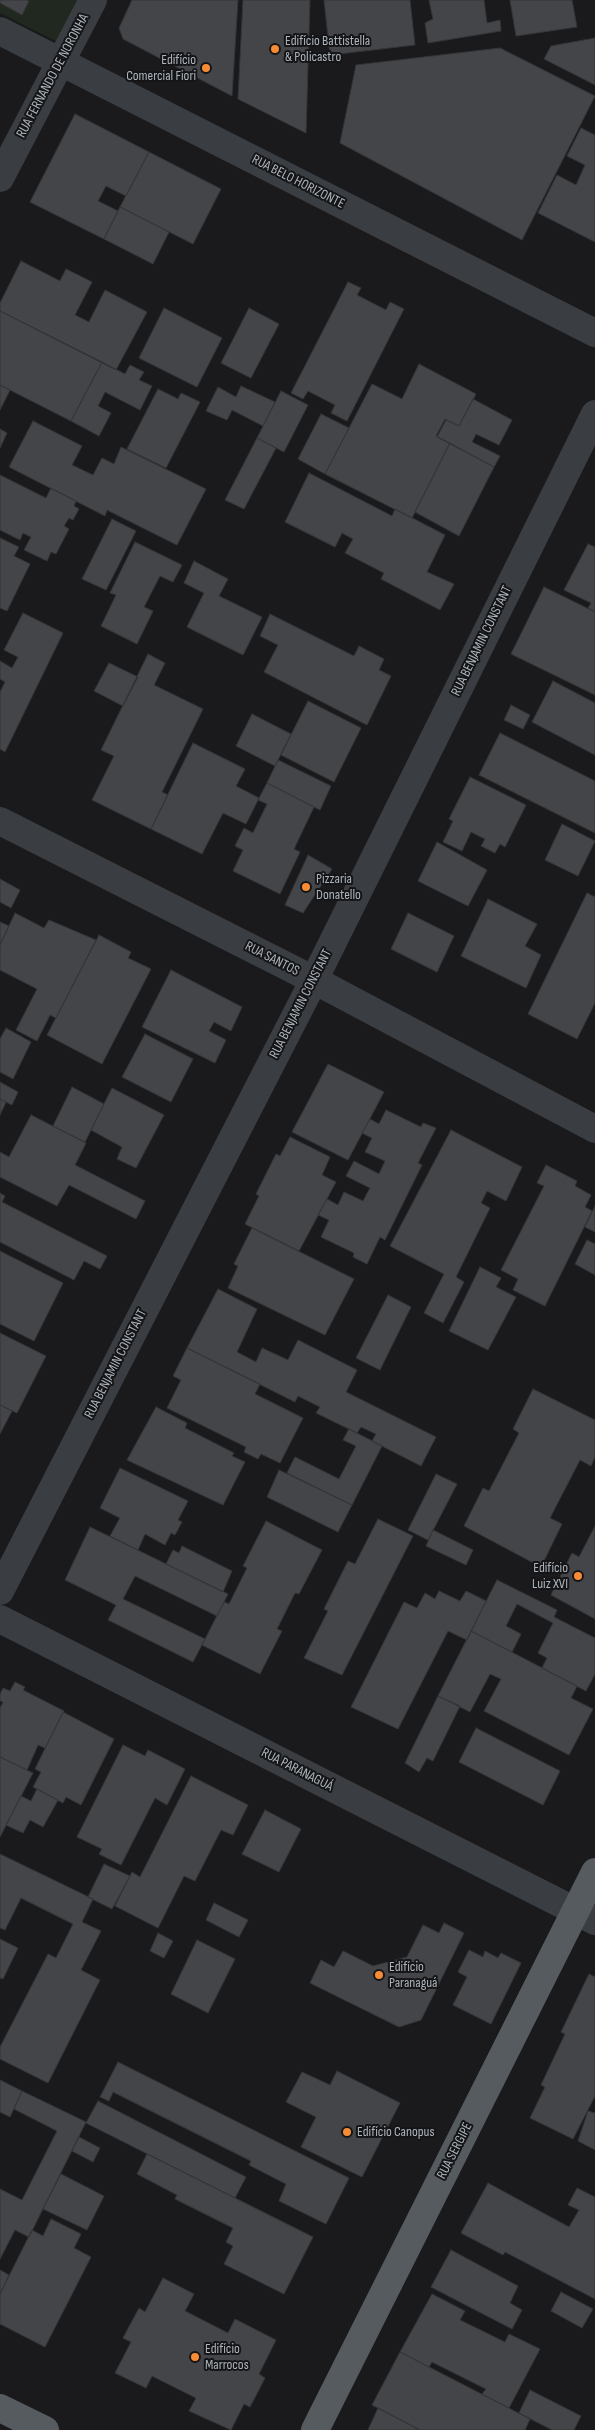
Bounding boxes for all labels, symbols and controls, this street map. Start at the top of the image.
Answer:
street label: RUA FERNANDO DE NORONHA [13,11,93,141]
place label: Edifício Battistella & Policastro [285,33,370,65]
marker: Edifício Battistella & Policastro [269,43,281,55]
place label: Edifício Comercial Fiori [126,52,196,84]
marker: Edifício Comercial Fiori [200,62,212,74]
street label: RUA BELO HORIZONTE [249,151,347,213]
street label: RUA BENJAMIN CONSTANT [448,583,516,699]
place label: Pizzaria Donatello [316,871,361,904]
marker: Pizzaria Donatello [300,881,312,893]
street label: RUA SANTOS [242,938,302,980]
street label: RUA BENJAMIN CONSTANT [266,946,336,1062]
street label: RUA BENJAMIN CONSTANT [81,1306,151,1422]
place label: Edifício Luiz XVI [532,1560,568,1592]
marker: Edifício Luiz XVI [572,1570,584,1582]
street label: RUA PARANAGUÁ [258,1745,336,1795]
place label: Edifício Paranaguá [389,1959,438,1991]
marker: Edifício Paranaguá [373,1969,385,1981]
street label: RUA SERGIPE [434,2120,476,2182]
place label: Edifício Canopus [357,2124,434,2140]
marker: Edifício Canopus [341,2126,353,2138]
place label: Edifício Marrocos [205,2341,249,2374]
marker: Edifício Marrocos [189,2351,201,2363]

